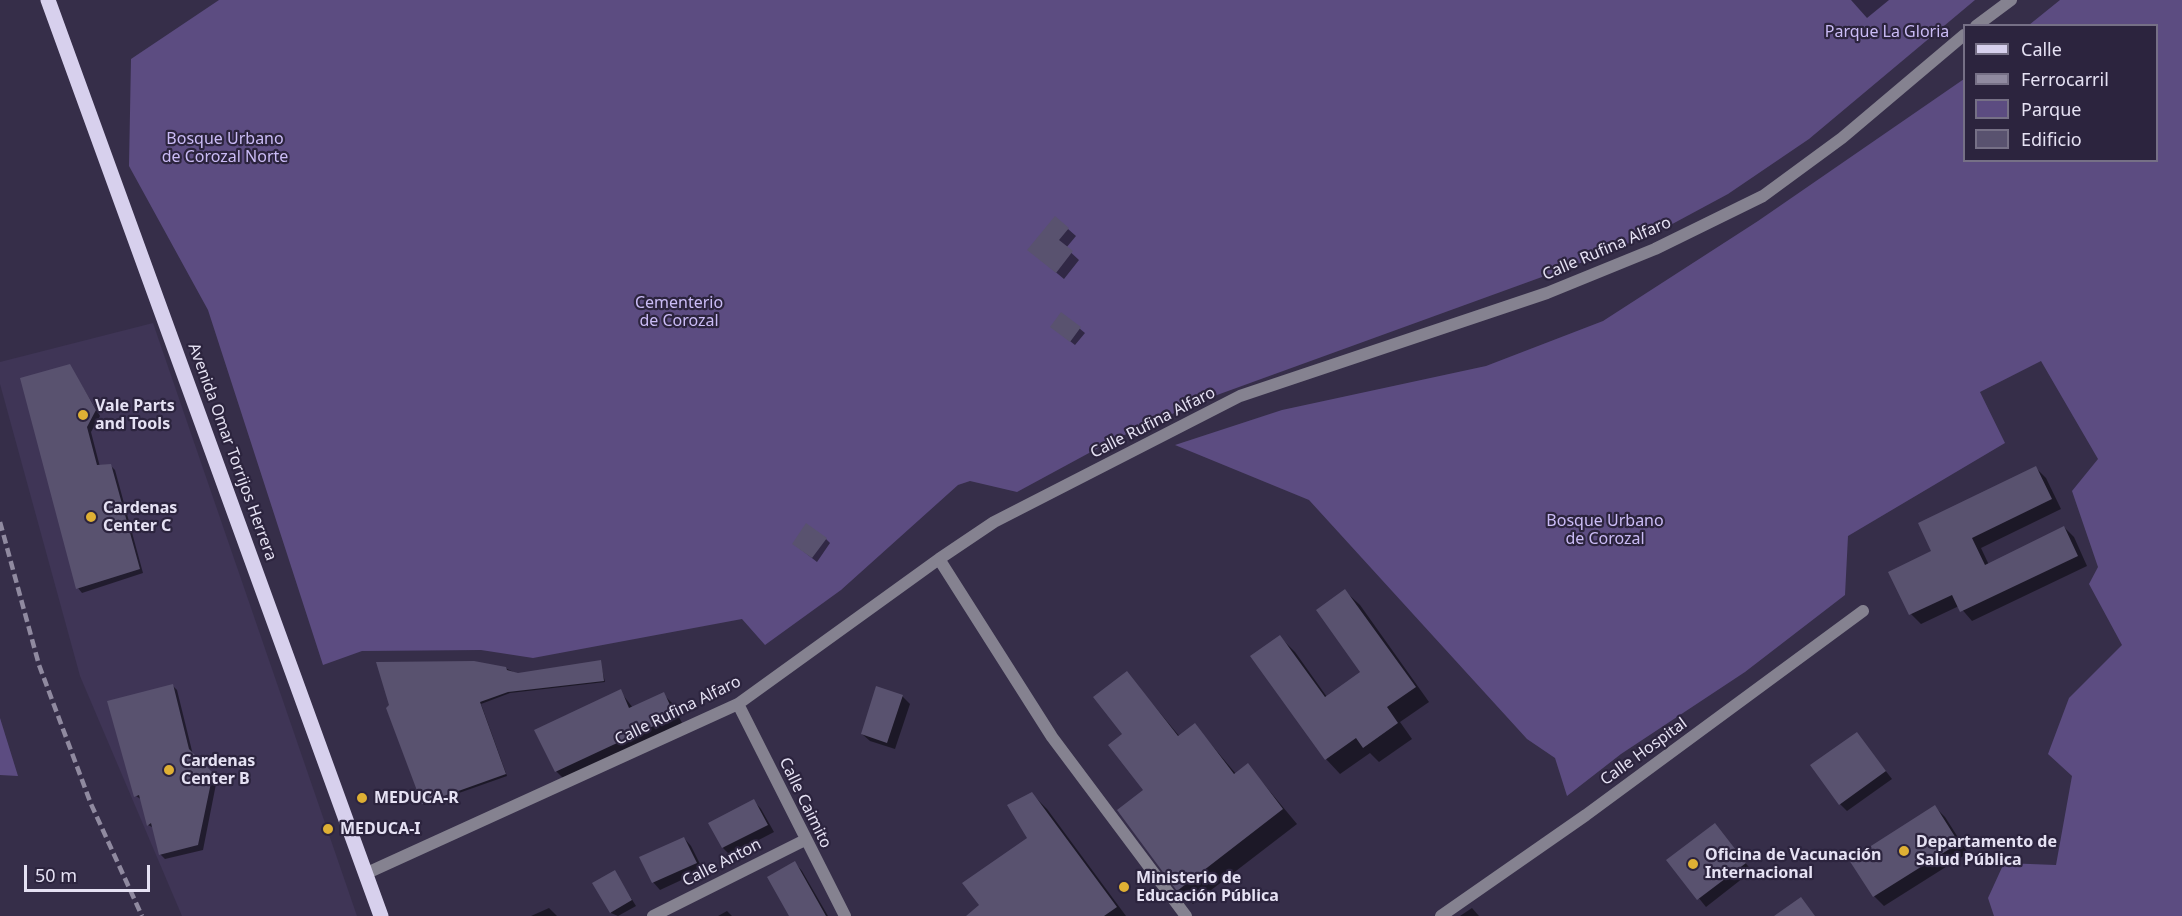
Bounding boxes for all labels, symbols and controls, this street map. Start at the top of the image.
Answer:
park label: Parque La Gloria [1825,22,1949,42]
legend [1963,24,2158,162]
text: Calle [2021,37,2062,61]
text: Ferrocarril [2021,67,2109,91]
text: Parque [2021,97,2081,121]
text: Edificio [2021,127,2082,151]
park label: Bosque Urbano de Corozal Norte [162,129,288,167]
street label: Calle Rufina Alfaro [1540,213,1674,285]
park label: Cementerio de Corozal [635,293,723,331]
street label: Avenida Omar Torrijos Herrera [184,341,280,563]
street label: Calle Rufina Alfaro [1087,383,1219,463]
place label: Vale Parts and Tools [95,396,175,434]
marker: Vale Parts and Tools [76,408,90,422]
place label: Cardenas Center C [103,498,177,536]
marker: Cardenas Center C [84,510,98,524]
park label: Bosque Urbano de Corozal [1546,511,1664,549]
street label: Calle Rufina Alfaro [612,672,744,750]
street label: Calle Hospital [1597,714,1691,790]
place label: Cardenas Center B [181,751,255,789]
street label: Calle Caimito [775,755,835,851]
marker: Cardenas Center B [162,763,176,777]
place label: MEDUCA-R [374,788,459,808]
marker: MEDUCA-R [355,791,369,805]
place label: MEDUCA-I [340,819,421,839]
marker: MEDUCA-I [321,822,335,836]
place label: Departamento de Salud Pública [1916,832,2057,870]
street label: Calle Anton [679,835,765,891]
marker: Departamento de Salud Pública [1897,844,1911,858]
place label: Oficina de Vacunación Internacional [1705,845,1881,883]
scale bar [27,853,153,891]
marker: Oficina de Vacunación Internacional [1686,857,1700,871]
text: 50 m [35,863,77,887]
place label: Ministerio de Educación Pública [1136,868,1279,906]
marker: Ministerio de Educación Pública [1117,880,1131,894]

